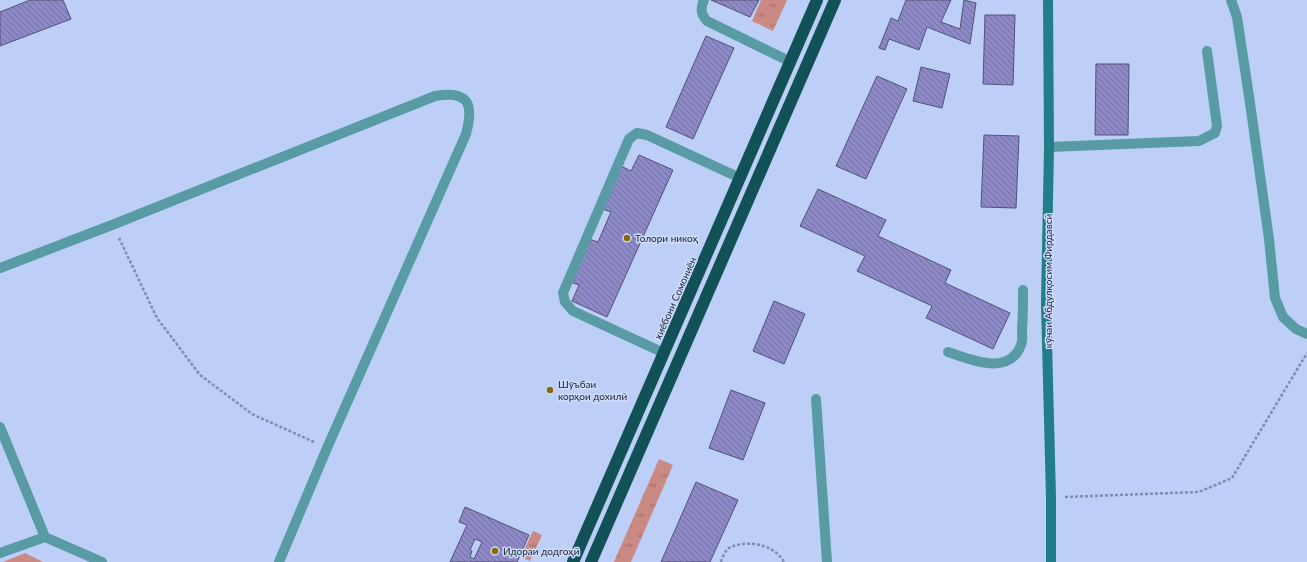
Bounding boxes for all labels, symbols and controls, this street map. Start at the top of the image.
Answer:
street label: кӯчаи Абдулқосим Фирдавсӣ [1042,214,1054,348]
place label: Толори никоҳ [635,232,698,244]
marker: Толори никоҳ [622,233,632,243]
street label: хиёбони Сомониён [651,255,699,341]
place label: Шӯъбаи корҳои дохилӣ [558,378,627,402]
marker: Шӯъбаи корҳои дохилӣ [545,385,555,395]
place label: Идораи додгоҳӣ [503,545,580,557]
marker: Идораи додгоҳӣ [490,546,500,556]

